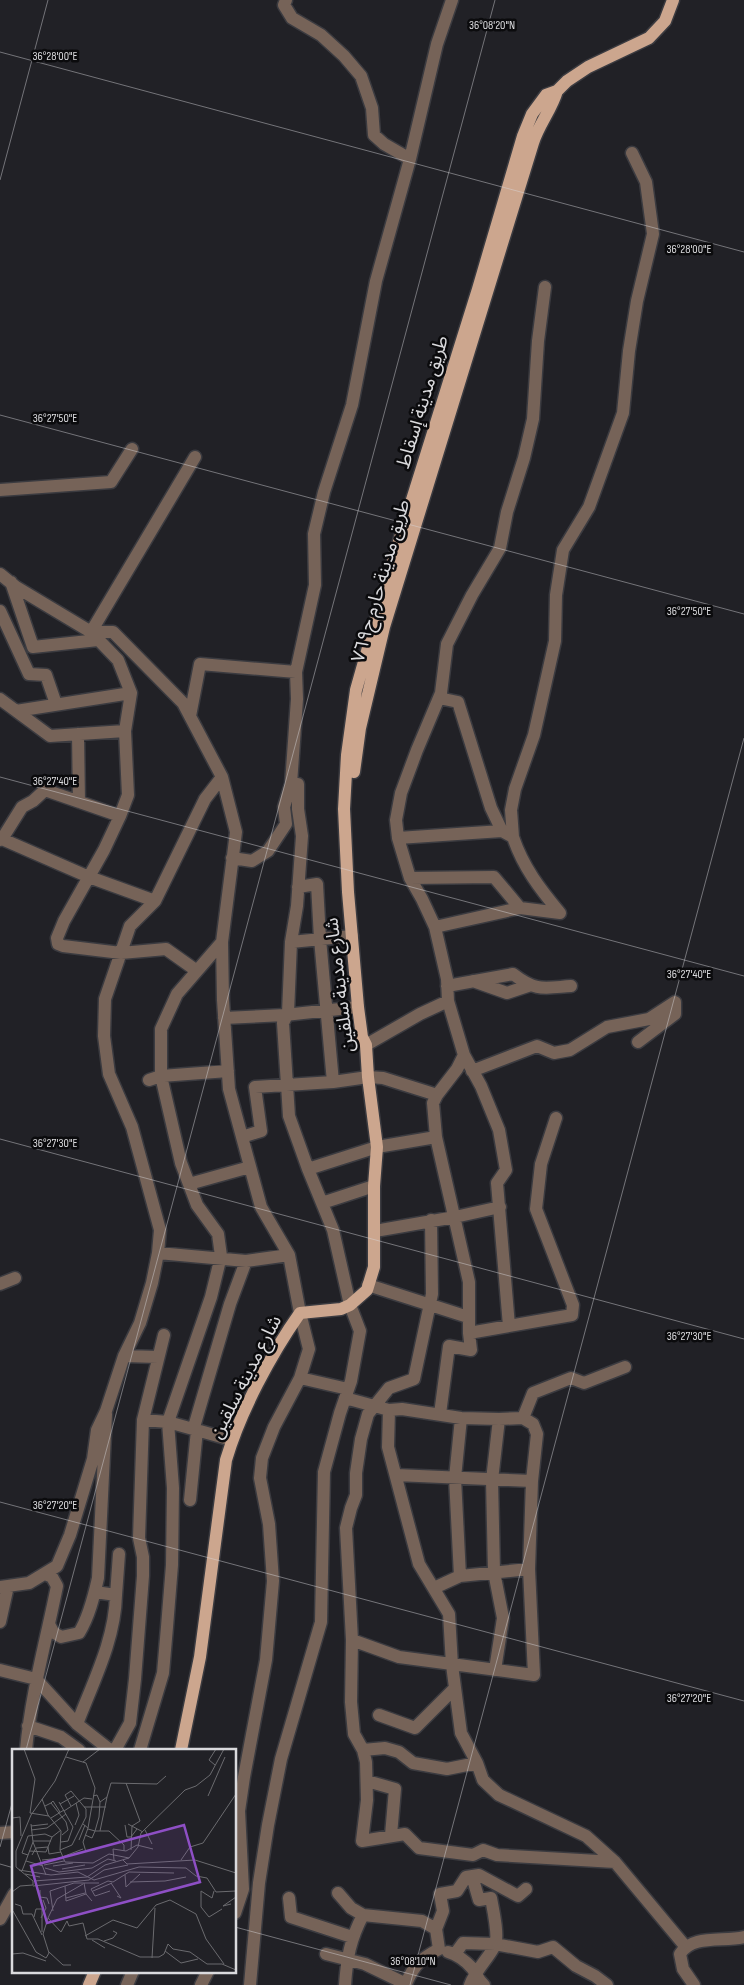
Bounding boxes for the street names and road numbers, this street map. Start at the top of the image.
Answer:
street label: طريق مدينة إسقاط [392,333,454,471]
street label: طريق مدينة حارم ح٧٦٩ [347,497,417,666]
street label: شارع مدينة سلقين [320,916,361,1054]
street label: شارع مدينة سلقين [205,1311,288,1443]

